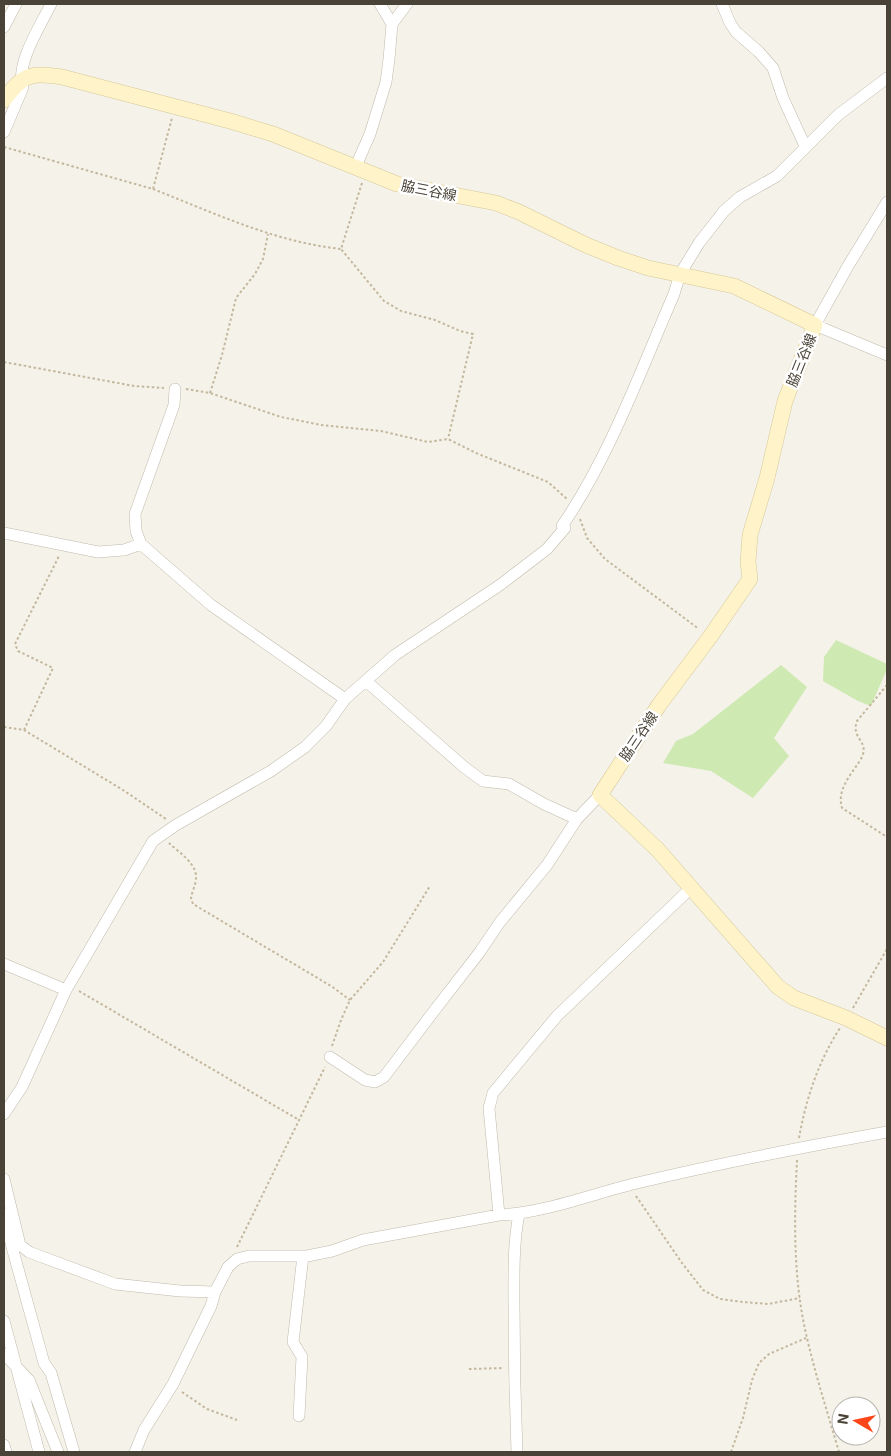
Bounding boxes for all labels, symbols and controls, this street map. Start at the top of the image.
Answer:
street label: 脇三谷線 [400,176,458,204]
street label: 脇三谷線 [783,331,819,389]
street label: 脇三谷線 [615,708,661,764]
north arrow [831,1396,881,1446]
text: N [833,1412,852,1425]

